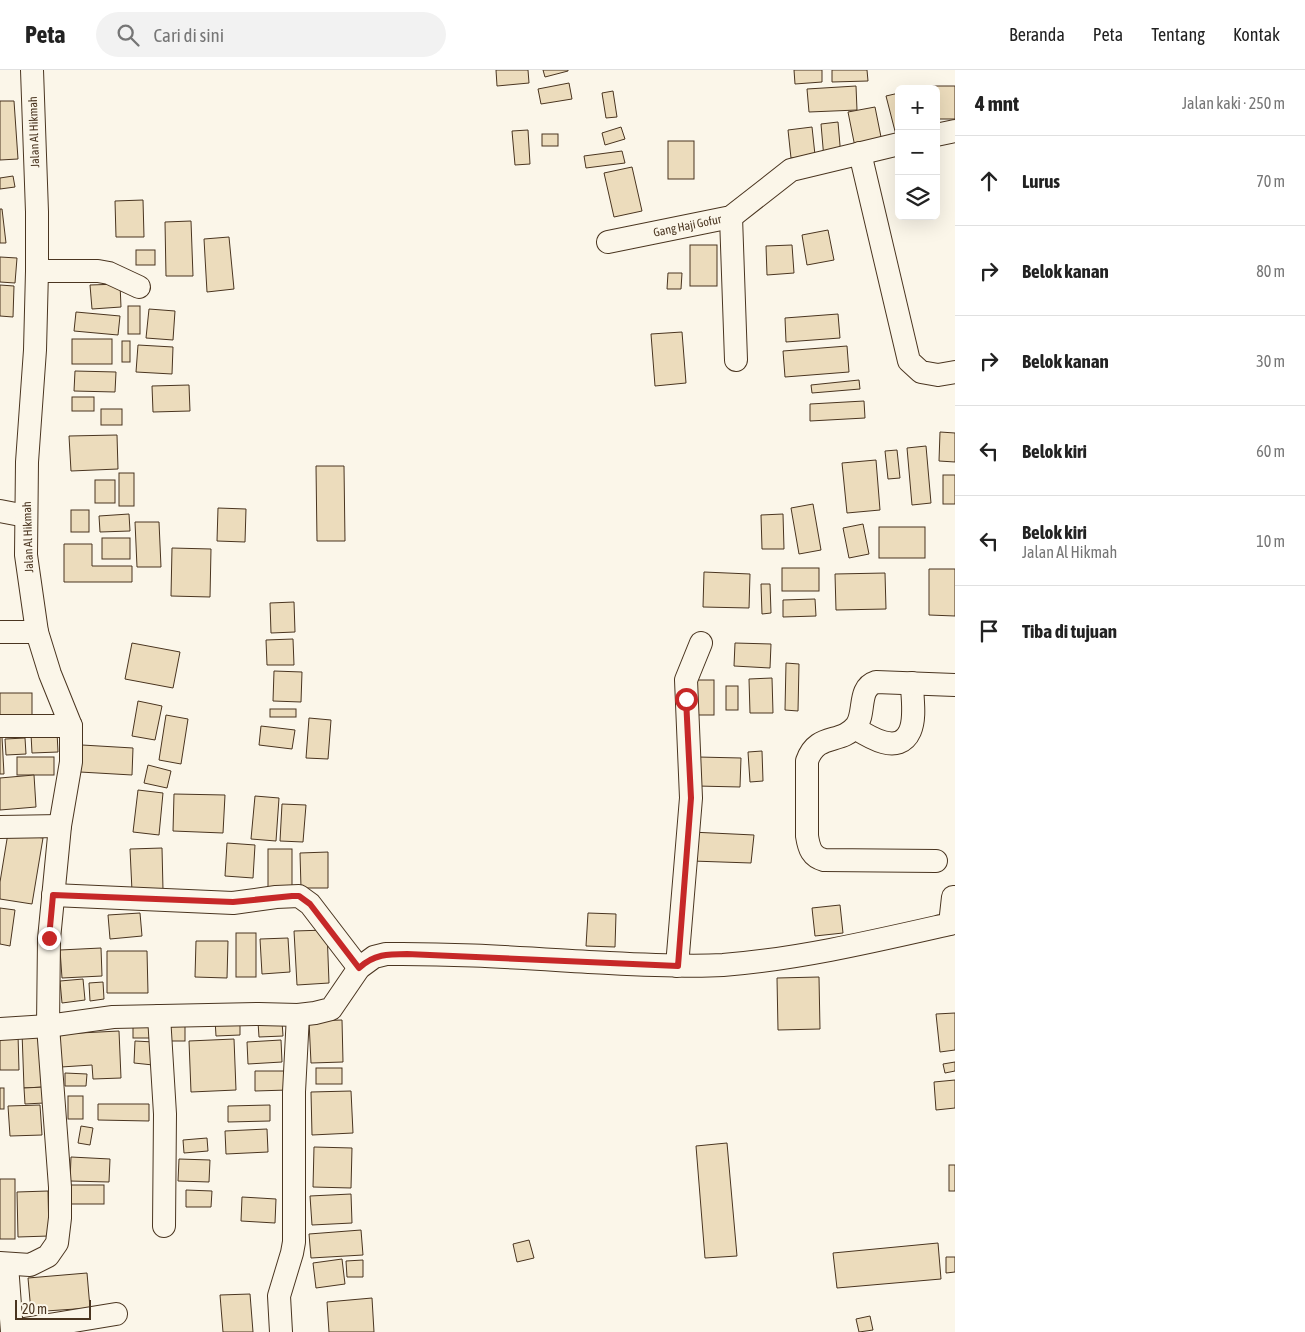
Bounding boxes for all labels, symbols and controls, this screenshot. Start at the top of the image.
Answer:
search box [96,12,446,57]
text: Peta [25,21,66,48]
icon: search [114,21,142,49]
text: Cari di sini [154,24,224,46]
text: Beranda [1009,24,1065,45]
text: Peta [1093,24,1123,45]
text: Tentang [1151,24,1205,45]
text: Kontak [1233,24,1280,45]
map controls [895,85,940,220]
button: + [895,85,940,130]
text: 4 mnt [975,91,1019,115]
text: Jalan kaki · 250 m [1182,94,1285,112]
street label: Jalan Al Hikmah [26,96,42,168]
button: − [895,130,940,175]
icon: ahead [975,167,1003,195]
text: Lurus [1022,170,1060,192]
text: 70 m [1256,172,1285,190]
button: layers [895,175,940,220]
street label: Gang Haji Gofur [652,212,723,240]
icon: right [975,257,1003,285]
text: Belok kanan [1022,260,1109,282]
text: 80 m [1256,262,1285,280]
icon: right [975,347,1003,375]
text: Belok kanan [1022,350,1109,372]
text: 30 m [1256,352,1285,370]
icon: left [975,437,1003,465]
text: Belok kiri [1022,440,1087,462]
text: 60 m [1256,442,1285,460]
street label: Jalan Al Hikmah [20,501,36,573]
text: Belok kiri [1022,521,1087,543]
icon: left [975,527,1003,555]
text: 10 m [1256,532,1285,550]
text: Jalan Al Hikmah [1022,543,1117,561]
icon: arrive [975,617,1003,645]
text: Tiba di tujuan [1022,620,1117,642]
route start [675,688,698,711]
route end [38,927,61,950]
scale bar [15,1297,91,1320]
text: 20 m [22,1301,47,1317]

